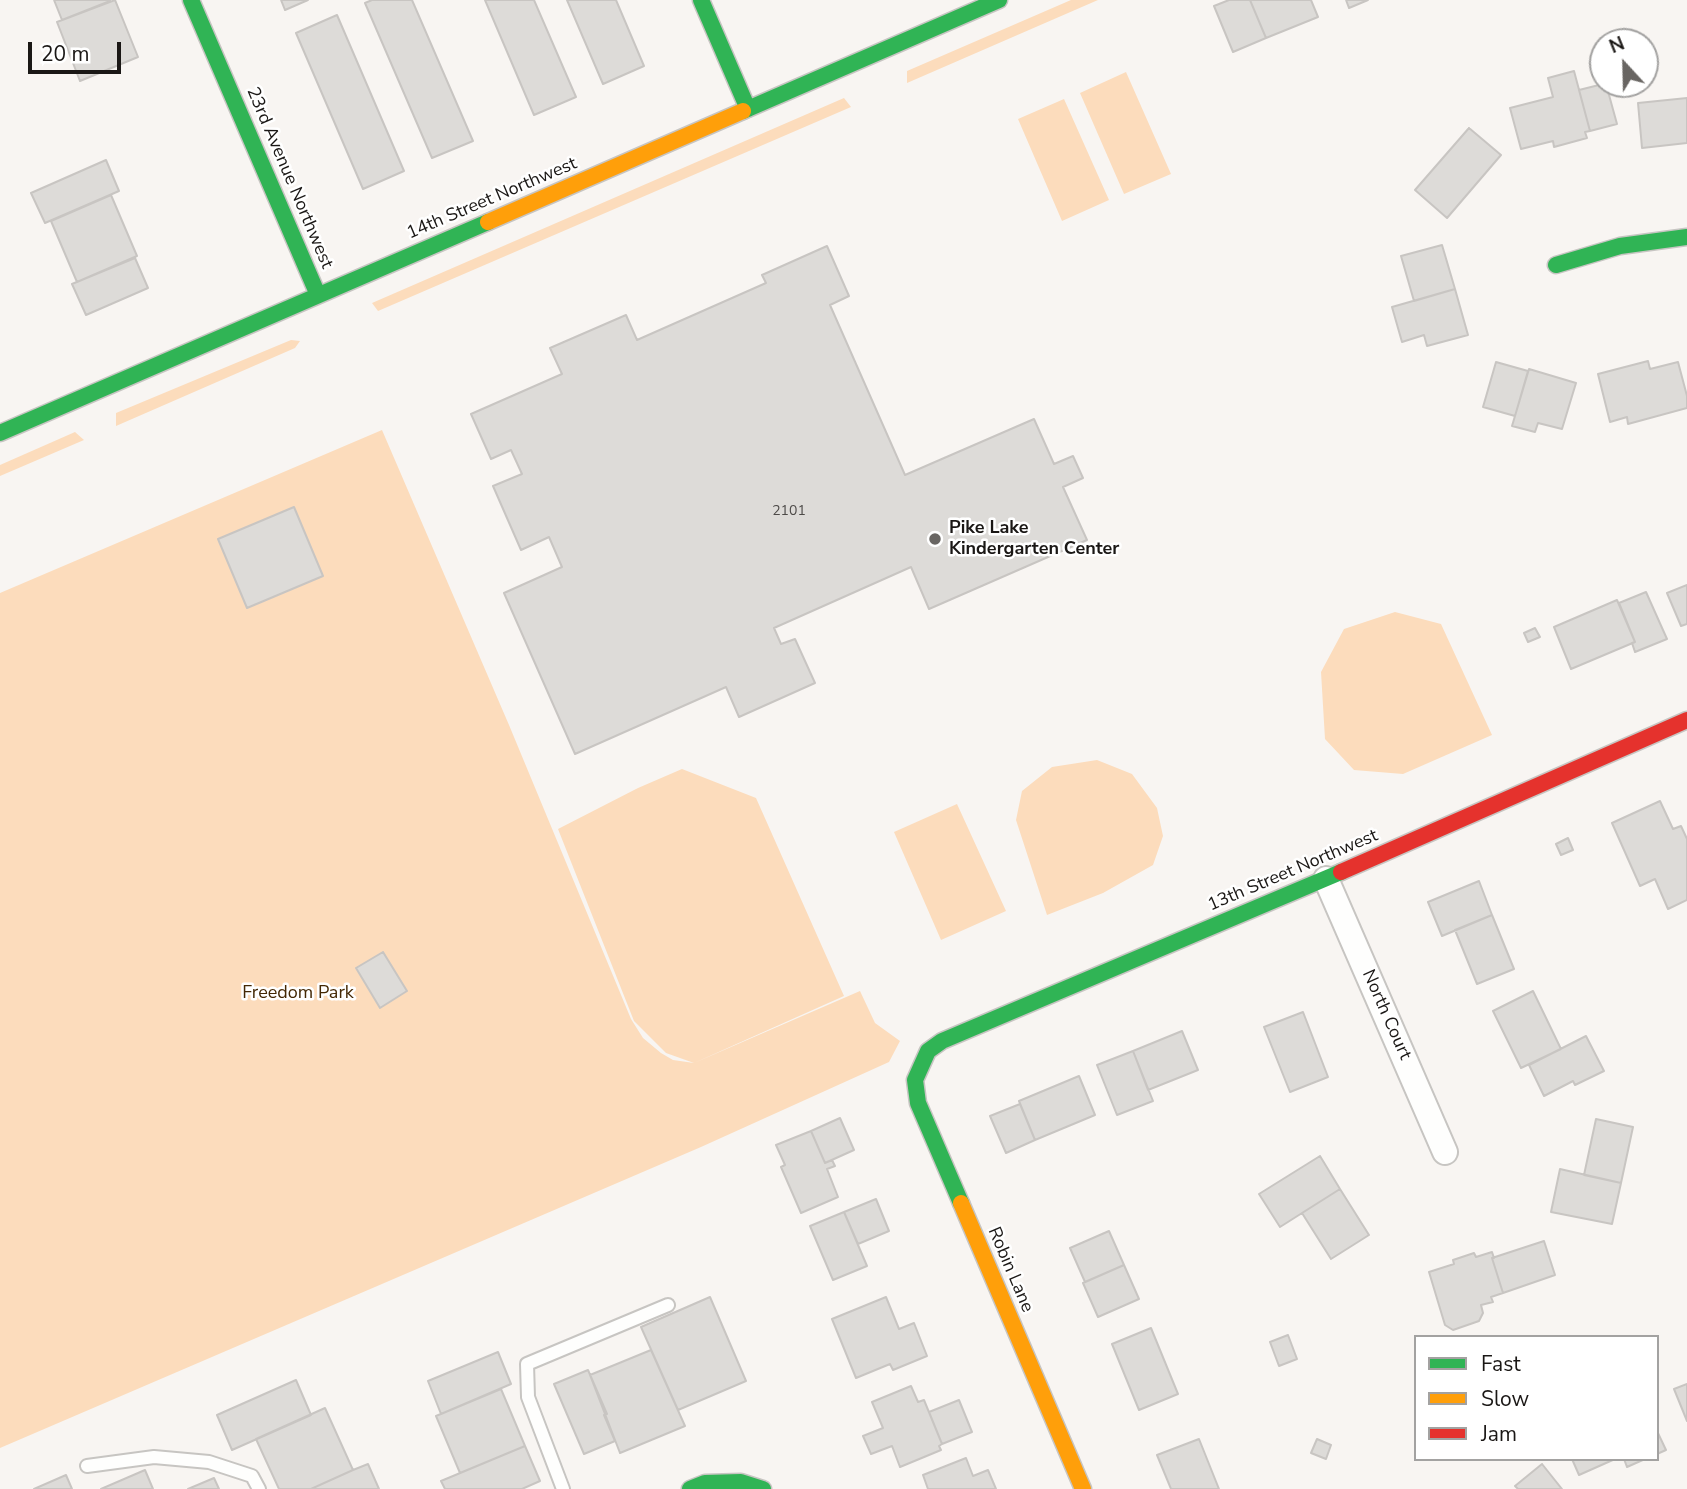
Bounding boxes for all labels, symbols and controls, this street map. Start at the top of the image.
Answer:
scale bar [32,28,124,72]
north arrow [1589,28,1659,98]
text: N [1605,31,1628,60]
text: 20 m [41,40,90,68]
street label: 23rd Avenue Northwest [241,84,337,272]
street label: 14th Street Northwest [404,153,580,245]
house number: 2101 [772,504,806,520]
place label: Pike Lake Kindergarten Center [949,518,1119,560]
marker: Pike Lake Kindergarten Center [927,531,943,547]
street label: 13th Street Northwest [1205,825,1381,917]
street label: North Court [1357,967,1415,1063]
park label: Freedom Park [242,983,354,1005]
street label: Robin Lane [982,1224,1038,1316]
legend [1414,1335,1659,1461]
text: Fast [1481,1350,1521,1378]
text: Slow [1481,1385,1529,1413]
text: Jam [1481,1420,1517,1448]

